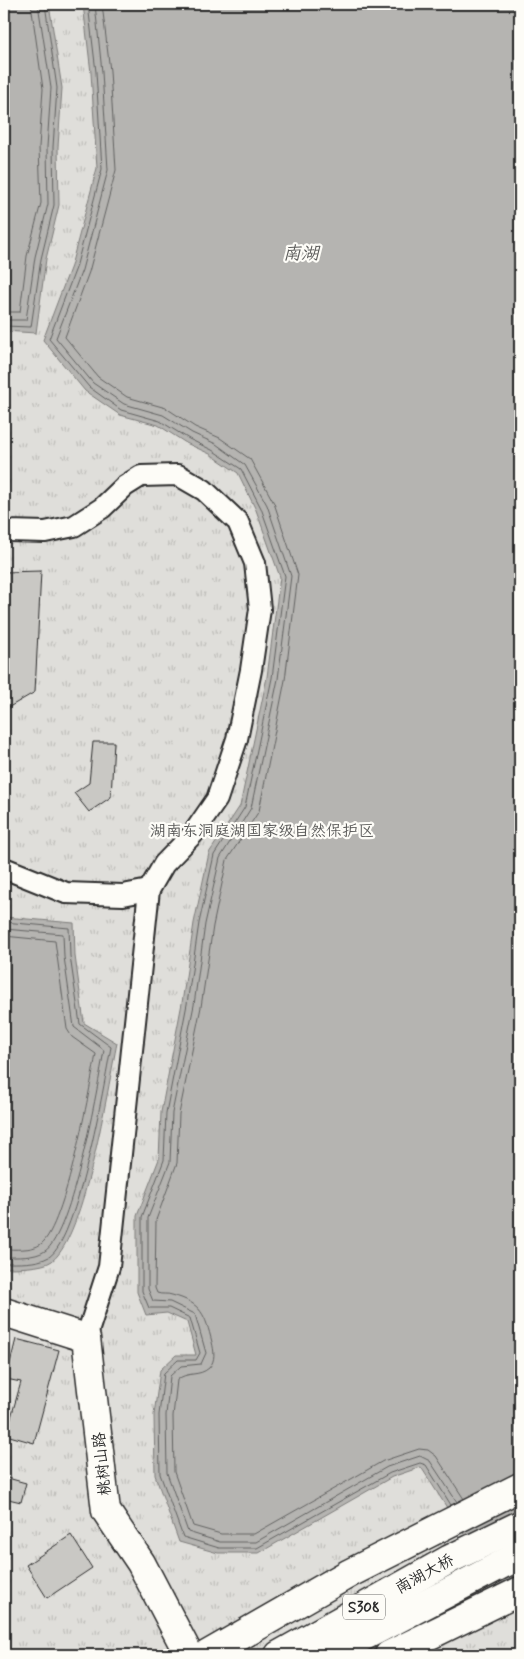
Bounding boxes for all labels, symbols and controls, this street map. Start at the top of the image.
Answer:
water label: 南湖 [283,242,321,266]
park label: 湖南东洞庭湖国家级自然保护区 [150,821,374,842]
street label: 桃树山路 [89,1431,116,1497]
street label: 南湖大桥 [392,1550,458,1599]
road number: S308 [343,1594,385,1620]

